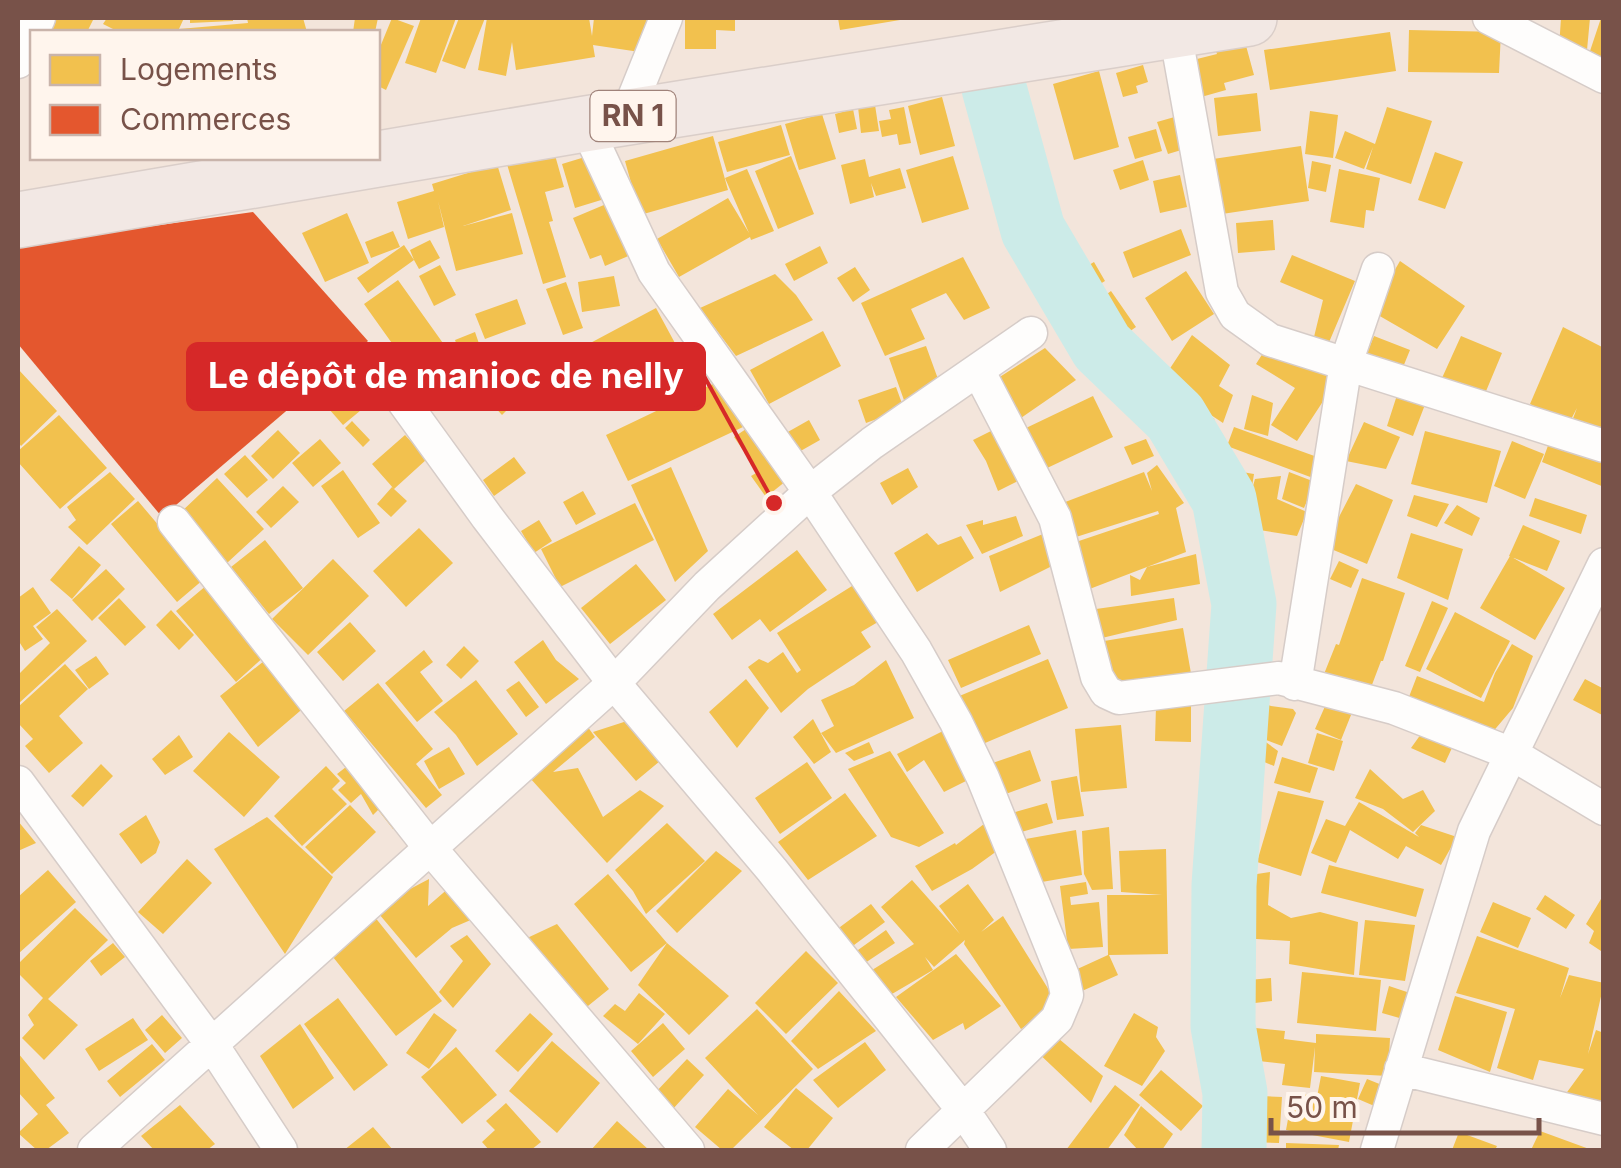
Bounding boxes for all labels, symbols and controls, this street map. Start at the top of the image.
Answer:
legend [30,30,380,160]
text: Logements [120,51,278,87]
road number: RN 1 [590,91,676,141]
text: Commerces [120,101,291,137]
callout: Le dépôt de manioc de nelly [188,344,704,409]
text: Le dépôt de manioc de nelly [208,354,684,396]
scale bar [1271,1073,1538,1135]
text: 50 m [1286,1089,1358,1125]

